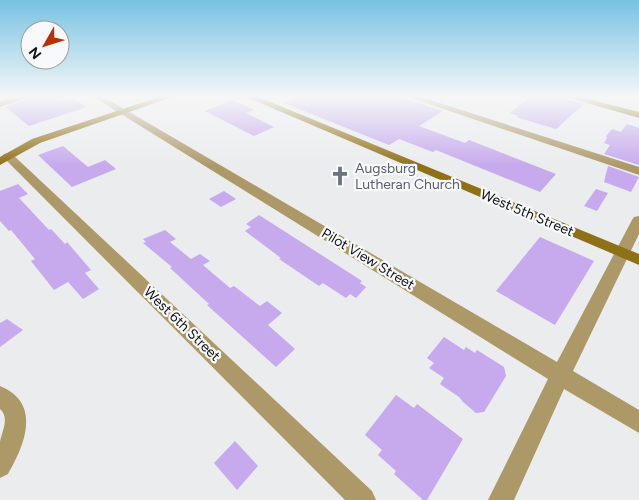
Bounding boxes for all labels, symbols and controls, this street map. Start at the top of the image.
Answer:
north arrow [20,20,70,70]
text: N [25,43,45,62]
place label: Augsburg Lutheran Church [355,160,460,193]
church icon: Augsburg Lutheran Church [329,165,351,187]
street label: West 5th Street [478,186,576,240]
street label: Pilot View Street [318,225,418,293]
street label: West 6th Street [140,283,224,365]

